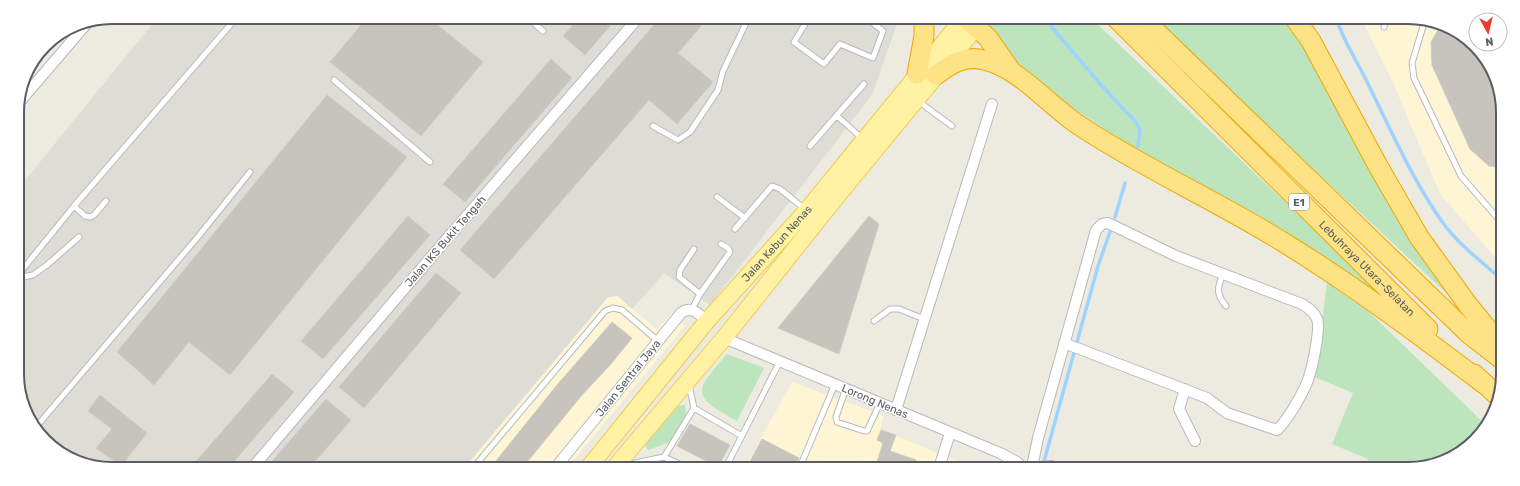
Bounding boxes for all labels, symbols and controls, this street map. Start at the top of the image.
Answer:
north arrow [1468,12,1508,52]
text: N [1484,34,1494,48]
street label: Jalan IKS Bukit Tengah [402,193,489,290]
road number: E1 [1289,194,1309,210]
street label: Jalan Kebun Nenas [739,203,815,285]
street label: Lebuhraya Utara–Selatan [1316,218,1417,319]
street label: Jalan Sentral Jaya [593,337,663,419]
street label: Lorong Nenas [840,382,910,421]

